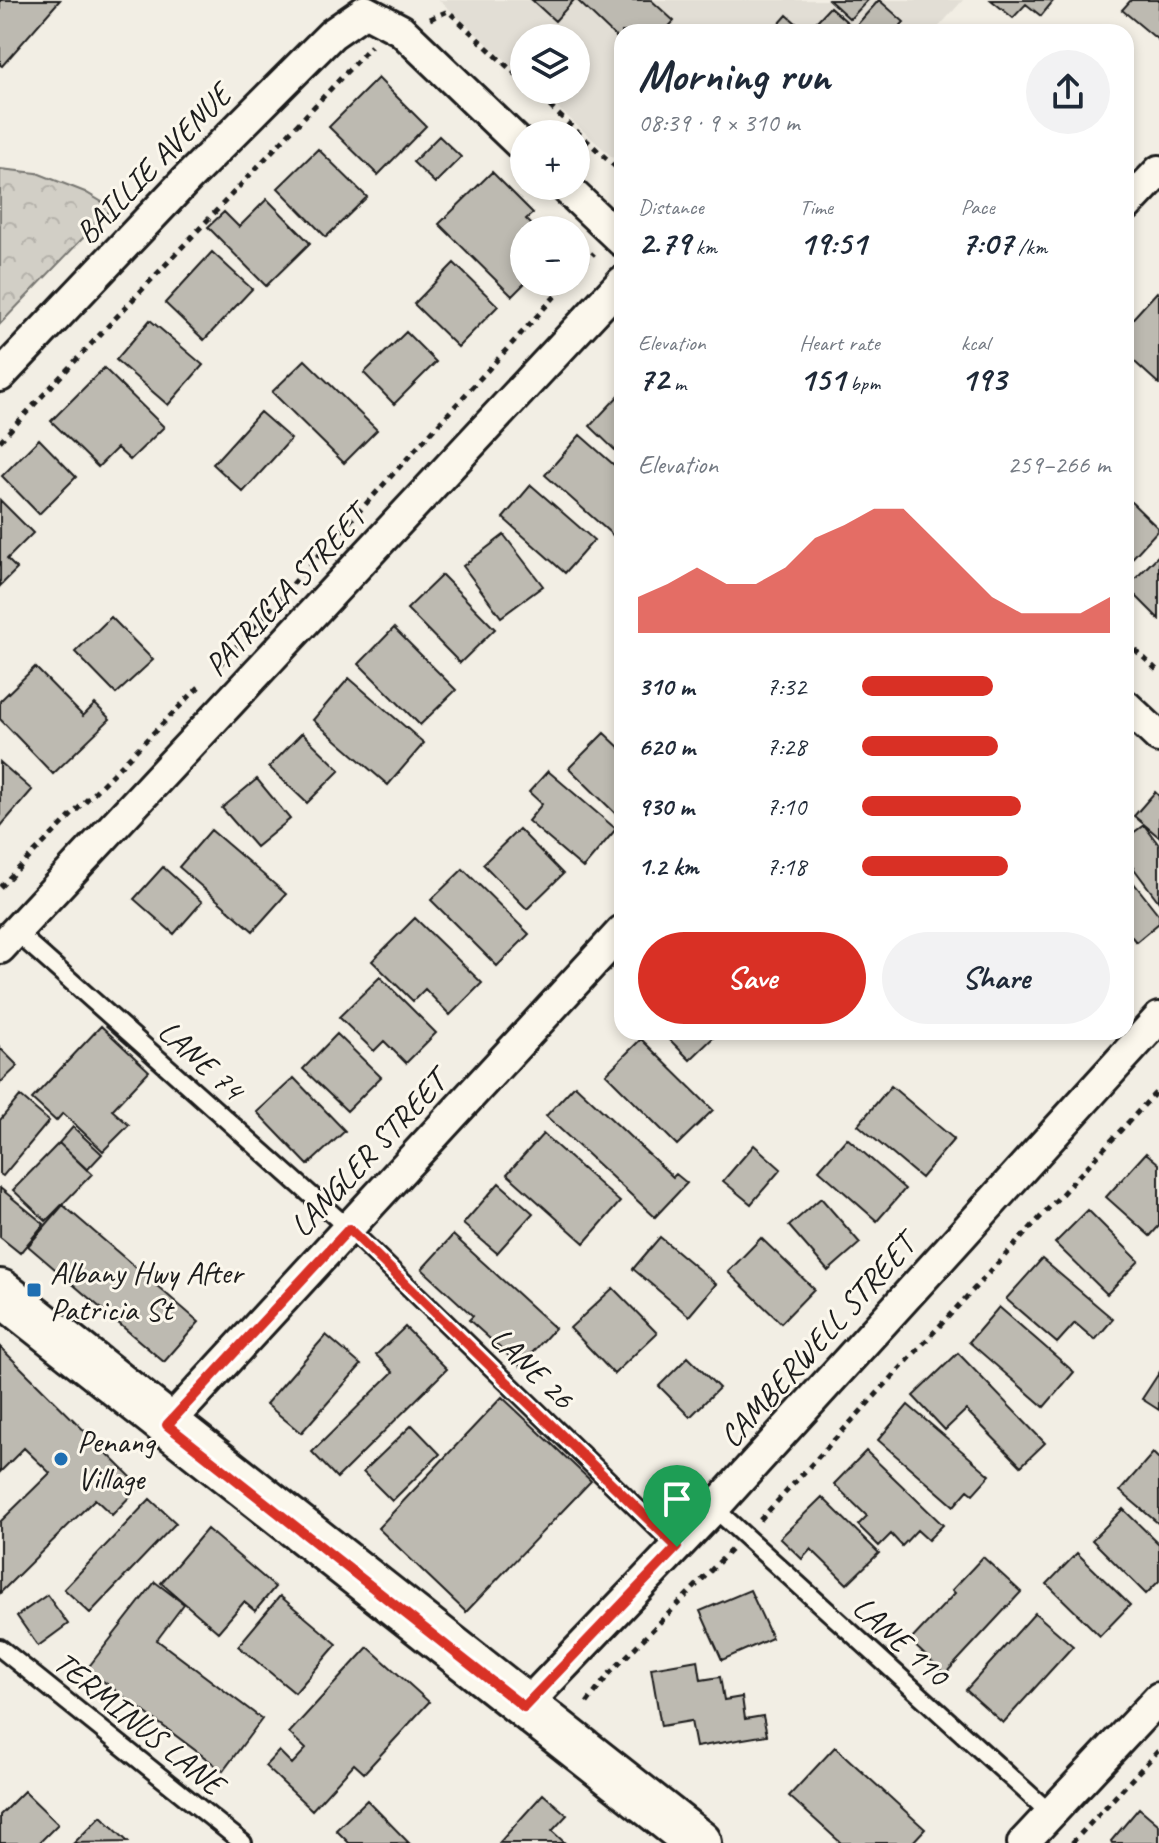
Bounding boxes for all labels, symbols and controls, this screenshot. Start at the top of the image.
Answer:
map controls [510,24,590,296]
button: layers [510,24,590,104]
text: Morning run [638,48,830,103]
button: share [1026,50,1110,134]
street label: BAILLIE AVENUE [66,72,243,253]
text: 08:39 · 9 × 310 m [638,106,799,139]
button: + [510,120,590,200]
text: Distance [638,193,704,221]
text: Time [799,193,833,221]
text: Pace [961,193,995,221]
button: − [510,216,590,296]
text: 2.79 [638,221,690,264]
text: 19:51 [799,221,866,264]
text: 7:07 [961,221,1013,264]
text: km [690,233,717,261]
text: /km [1013,233,1047,261]
text: Elevation [638,329,706,357]
text: Heart rate [799,329,880,357]
text: kcal [961,329,990,357]
text: 72 [638,357,668,400]
text: 151 [799,357,845,400]
text: 193 [961,357,1006,400]
text: m [668,369,686,397]
text: bpm [845,369,880,397]
text: Elevation [638,448,718,481]
text: 259–266 m [1007,448,1110,481]
street label: PATRICIA STREET [196,492,379,685]
text: 310 m [638,670,694,703]
text: 7:32 [766,670,806,703]
text: 620 m [638,730,695,763]
text: 7:28 [766,730,806,763]
text: 930 m [638,790,694,823]
text: 7:10 [766,790,806,823]
text: 1.2 km [638,850,698,883]
text: 7:18 [766,850,806,883]
button: Save [638,932,866,1024]
button: Share [882,932,1110,1024]
street label: LANE 74 [150,1011,255,1112]
street label: LANGLER STREET [281,1057,461,1245]
street label: CAMBERWELL STREET [711,1221,928,1456]
place label: Albany Hwy After Patricia St [50,1252,246,1330]
marker: Albany Hwy After Patricia St [25,1281,43,1299]
street label: LANE 26 [481,1318,584,1419]
place label: Penang Village [77,1421,156,1499]
marker: Penang Village [52,1450,70,1468]
pin [643,1465,711,1547]
icon: arrive [655,1477,699,1521]
street label: LANE 110 [844,1587,960,1697]
street label: TERMINUS LANE [46,1642,236,1807]

